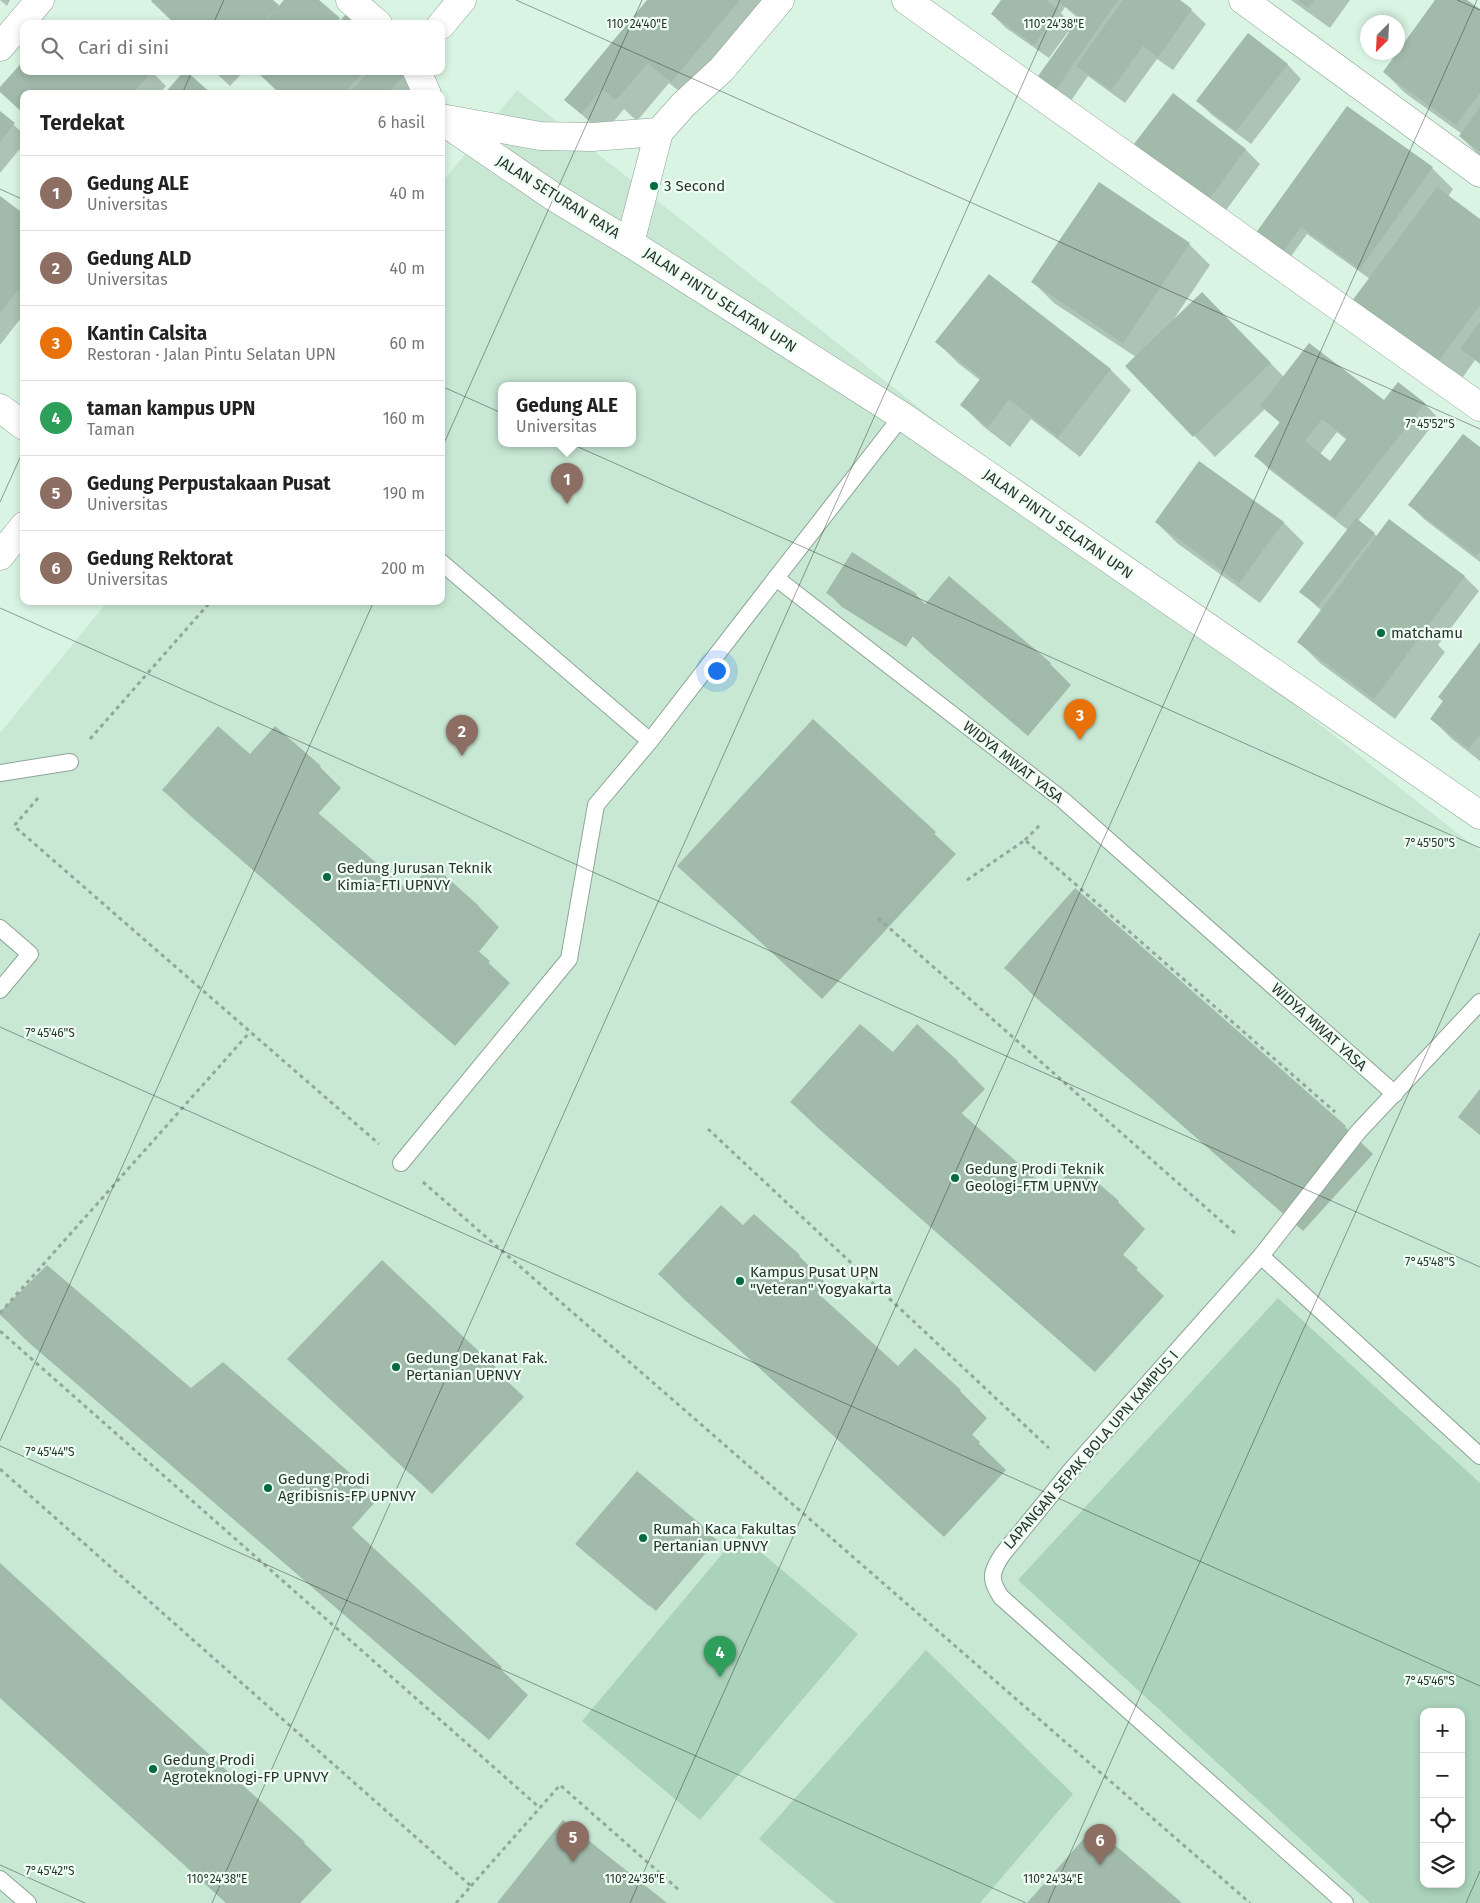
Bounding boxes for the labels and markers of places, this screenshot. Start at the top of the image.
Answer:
place label: 3 Second [664,177,725,195]
marker: 3 Second [648,180,660,192]
pin: 1 [551,463,583,504]
place label: matchamu [1391,624,1463,642]
marker: matchamu [1375,627,1387,639]
pin: 3 [1064,699,1096,740]
pin: 2 [446,715,478,756]
place label: Gedung Jurusan Teknik Kimia-FTI UPNVY [337,859,492,894]
marker: Gedung Jurusan Teknik Kimia-FTI UPNVY [321,871,333,883]
place label: Gedung Prodi Teknik Geologi-FTM UPNVY [965,1160,1104,1195]
marker: Gedung Prodi Teknik Geologi-FTM UPNVY [949,1172,961,1184]
place label: Kampus Pusat UPN "Veteran" Yogyakarta [750,1263,892,1298]
marker: Kampus Pusat UPN "Veteran" Yogyakarta [734,1275,746,1287]
place label: Gedung Dekanat Fak. Pertanian UPNVY [406,1349,548,1384]
marker: Gedung Dekanat Fak. Pertanian UPNVY [390,1361,402,1373]
place label: Gedung Prodi Agribisnis-FP UPNVY [278,1470,417,1505]
marker: Gedung Prodi Agribisnis-FP UPNVY [262,1482,274,1494]
place label: Rumah Kaca Fakultas Pertanian UPNVY [653,1520,796,1555]
marker: Rumah Kaca Fakultas Pertanian UPNVY [637,1532,649,1544]
pin: 4 [704,1636,736,1677]
place label: Gedung Prodi Agroteknologi-FP UPNVY [163,1751,330,1786]
marker: Gedung Prodi Agroteknologi-FP UPNVY [147,1763,159,1775]
pin: 5 [557,1821,589,1862]
pin: 6 [1084,1824,1116,1865]

